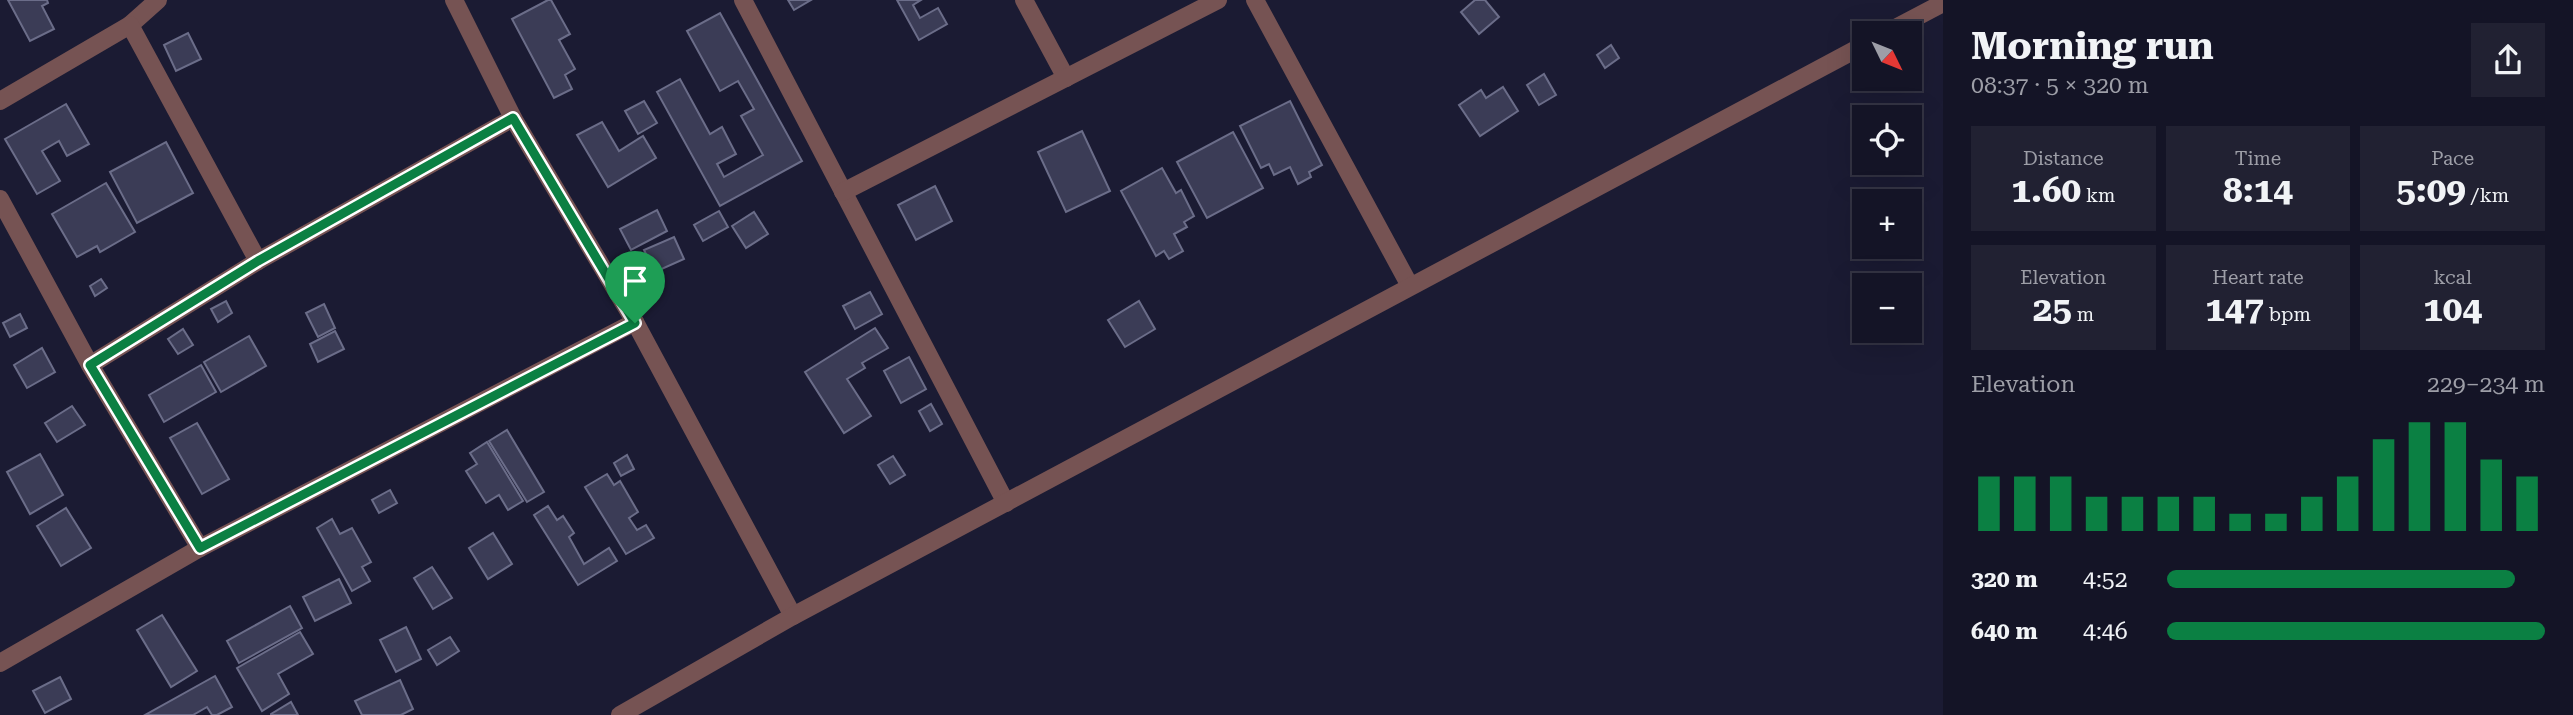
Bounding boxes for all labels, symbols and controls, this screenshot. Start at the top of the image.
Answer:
north arrow [1852,21,1922,91]
map controls [1852,21,1922,343]
button: share [2471,23,2545,97]
text: Morning run [1971,24,2214,68]
text: 08:37 · 5 × 320 m [1971,72,2149,99]
button: locate [1852,105,1922,175]
text: Distance [2023,147,2104,170]
text: Time [2235,147,2281,170]
text: Pace [2431,147,2474,170]
text: 1.60 [2011,170,2081,211]
text: 8:14 [2223,170,2293,211]
text: 5:09 [2396,170,2466,211]
text: km [2081,184,2115,207]
text: /km [2466,184,2509,207]
button: + [1852,189,1922,259]
pin [605,251,665,323]
icon: arrive [616,262,654,300]
text: Elevation [2020,266,2106,289]
text: Heart rate [2212,266,2304,289]
text: kcal [2434,266,2472,289]
button: − [1852,273,1922,343]
text: 25 [2033,289,2072,330]
text: 147 [2205,289,2264,330]
text: 104 [2423,289,2482,330]
text: m [2072,303,2094,326]
text: bpm [2264,303,2311,326]
text: Elevation [1971,371,2075,398]
text: 229–234 m [2427,371,2545,398]
text: 320 m [1971,566,2038,593]
text: 4:52 [2083,566,2128,593]
text: 640 m [1971,618,2038,645]
text: 4:46 [2083,618,2128,645]

